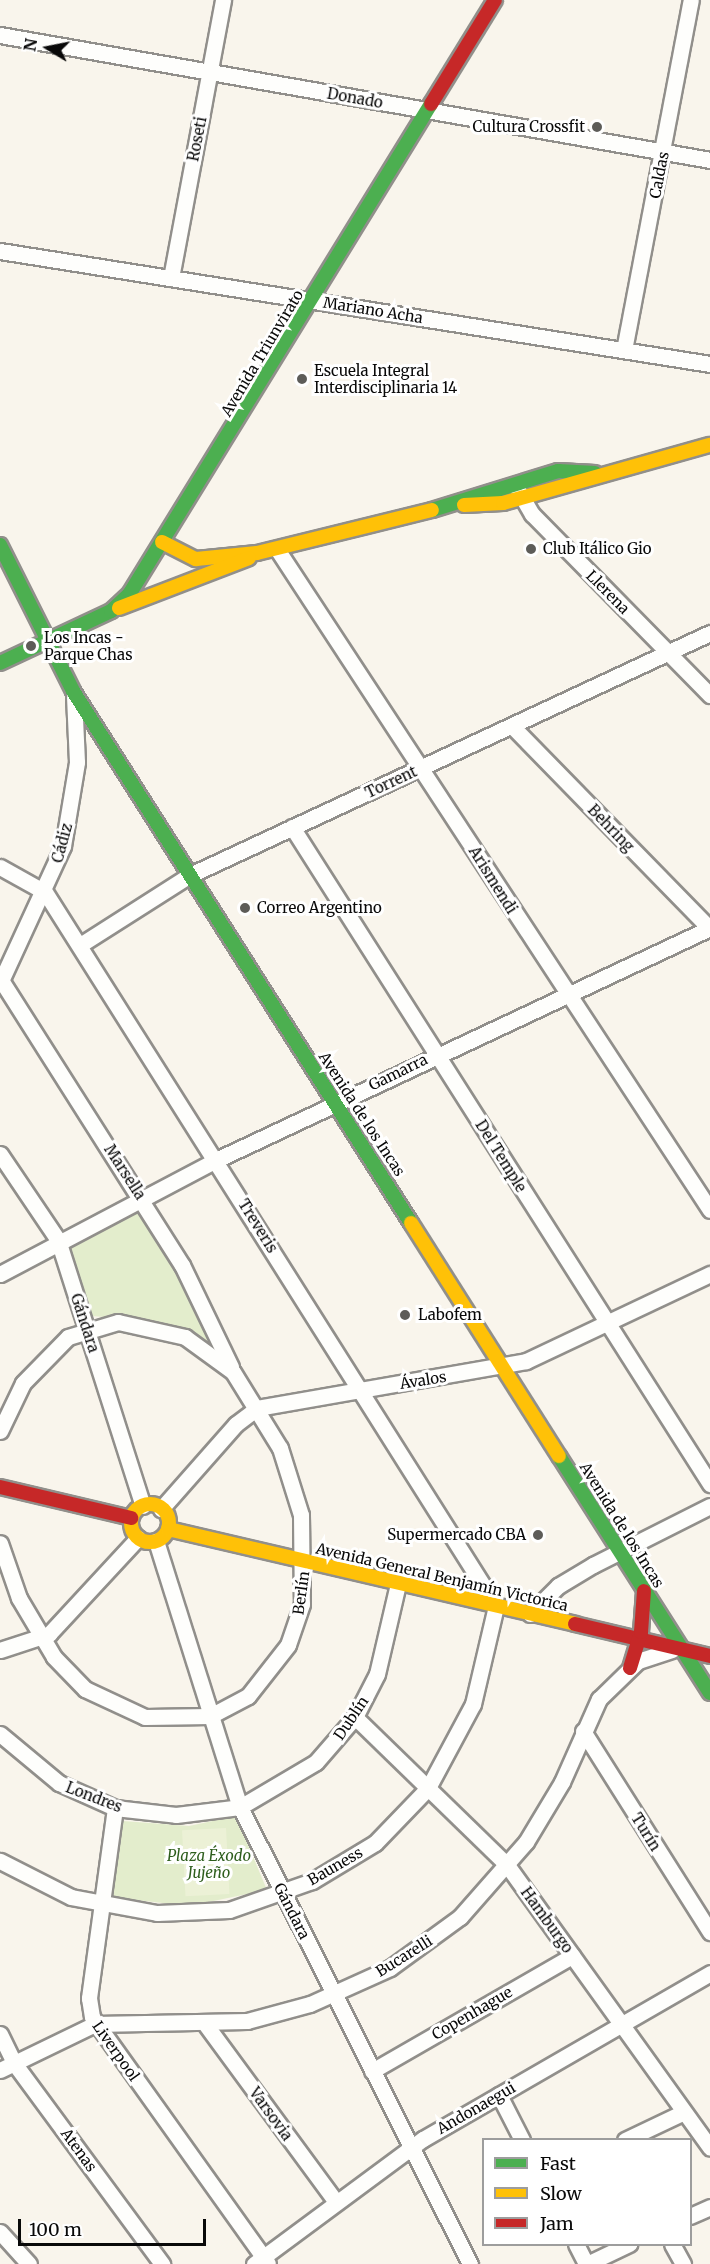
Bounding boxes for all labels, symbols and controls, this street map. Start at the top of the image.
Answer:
north arrow [18,18,78,78]
text: N [19,37,41,53]
street label: Donado [326,84,384,112]
street label: Roseti [184,115,210,163]
place label: Cultura Crossfit [473,118,585,136]
marker: Cultura Crossfit [590,120,604,134]
street label: Caldas [646,150,672,200]
street label: Avenida Triunvirato [217,286,307,420]
street label: Mariano Acha [322,293,424,327]
place label: Escuela Integral Interdisciplinaria 14 [314,361,457,396]
marker: Escuela Integral Interdisciplinaria 14 [295,372,309,386]
place label: Club Itálico Gio [543,540,652,558]
marker: Club Itálico Gio [524,542,538,556]
street label: Llerena [583,567,633,617]
place label: Los Incas - Parque Chas [44,628,132,663]
marker: Los Incas - Parque Chas [22,637,40,655]
street label: Torrent [362,762,420,802]
street label: Behring [584,801,638,855]
street label: Cádiz [48,821,76,865]
street label: Arismendi [465,843,521,917]
place label: Correo Argentino [257,899,382,917]
marker: Correo Argentino [238,901,252,915]
street label: Avenida de los Incas [315,1049,409,1179]
street label: Gamarra [366,1050,430,1094]
street label: Del Temple [472,1117,530,1195]
street label: Marsella [101,1141,149,1203]
street label: Treveris [234,1196,282,1256]
street label: Gándara [67,1291,103,1355]
marker: Labofem [396,1306,414,1324]
place label: Labofem [418,1306,482,1324]
street label: Ávalos [398,1367,448,1393]
street label: Avenida de los Incas [576,1459,668,1591]
place label: Supermercado CBA [387,1526,526,1544]
marker: Supermercado CBA [531,1528,545,1542]
street label: Avenida General Benjamín Victorica [314,1539,570,1615]
street label: Berlín [289,1570,313,1616]
street label: Dublín [330,1693,372,1743]
street label: Londres [63,1778,125,1816]
street label: Turín [627,1810,665,1854]
street label: Bauness [304,1843,366,1889]
park label: Plaza Éxodo Jujeño [167,1846,251,1881]
street label: Gándara [270,1880,314,1942]
street label: Hamburgo [517,1884,577,1956]
street label: Bucarelli [372,1932,436,1980]
street label: Copenhague [429,1983,515,2043]
street label: Liverpool [89,2018,143,2084]
street label: Andonaegui [434,2078,518,2138]
street label: Varsovia [246,2084,296,2144]
street label: Atenas [57,2125,101,2175]
legend [482,2138,692,2246]
text: Fast [540,2152,576,2175]
text: Slow [540,2182,582,2205]
scale bar [21,2207,208,2245]
text: Jam [540,2212,574,2235]
text: 100 m [29,2218,82,2241]

